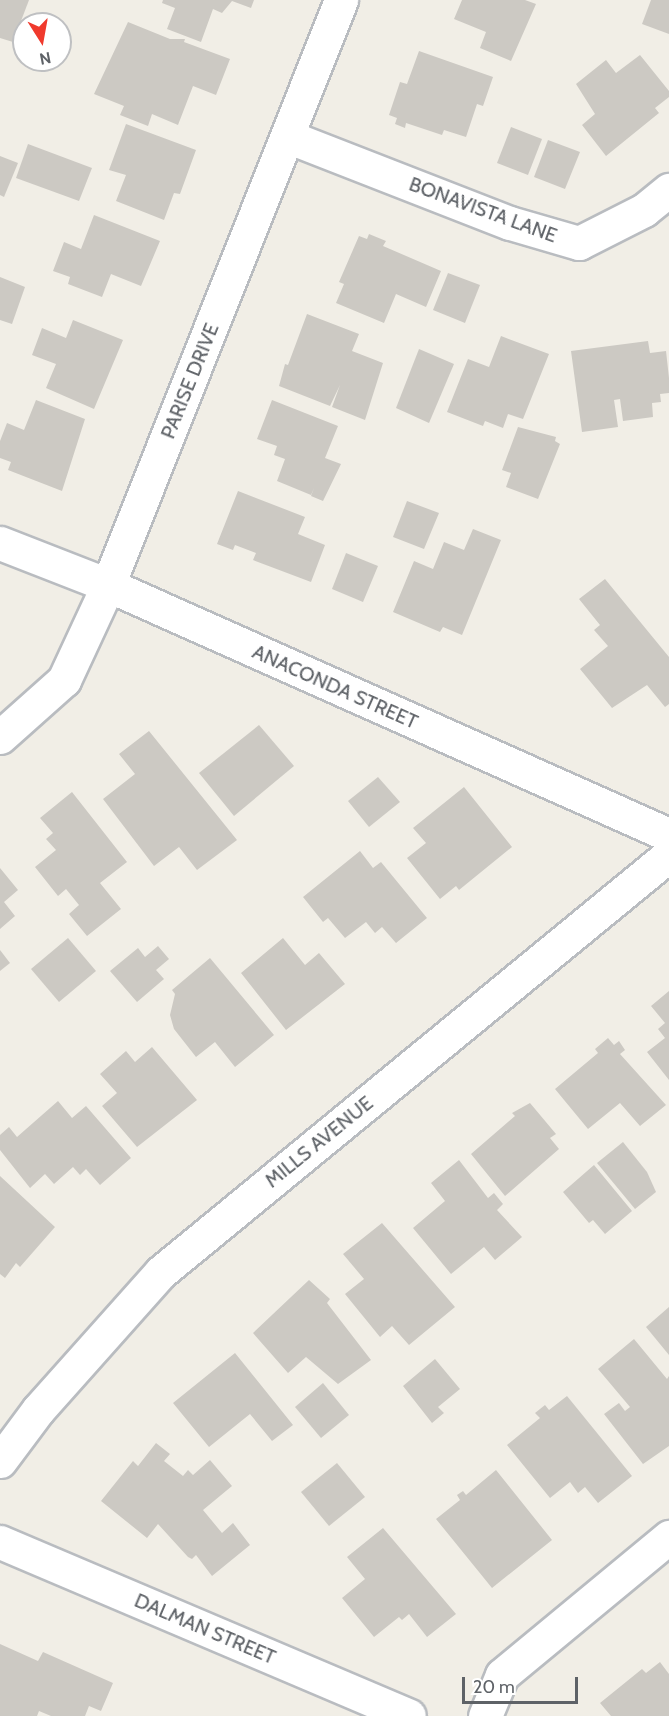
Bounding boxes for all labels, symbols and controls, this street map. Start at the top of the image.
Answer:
north arrow [12,12,72,72]
text: N [38,48,53,69]
street label: BONAVISTA LANE [406,172,560,248]
street label: PARISE DRIVE [156,320,224,442]
street label: ANACONDA STREET [249,640,421,734]
street label: MILLS AVENUE [260,1091,378,1193]
street label: DALMAN STREET [131,1588,279,1670]
scale bar [465,1665,580,1703]
text: 20 m [473,1676,515,1698]

